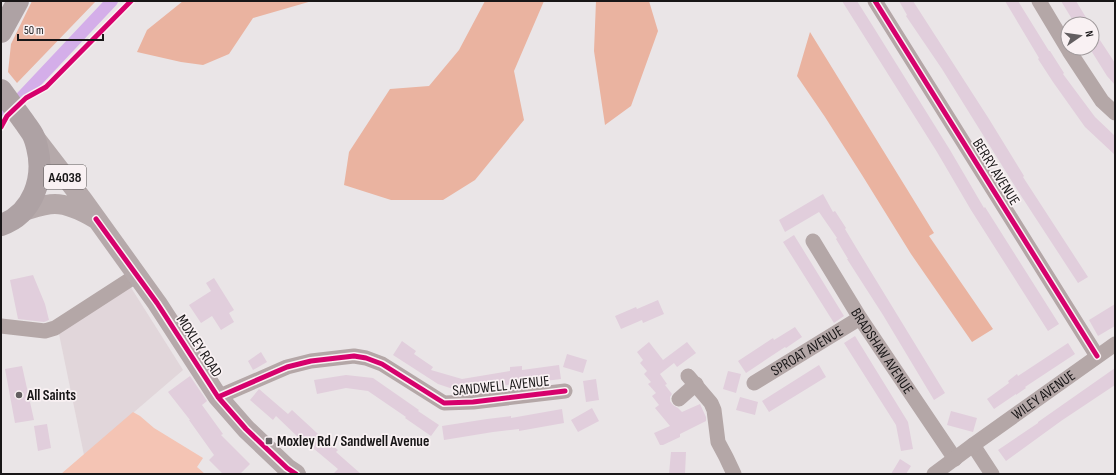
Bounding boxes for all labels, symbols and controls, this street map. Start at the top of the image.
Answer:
scale bar [18,16,103,42]
north arrow [1060,16,1100,56]
text: 50 m [24,23,44,38]
text: N [1082,30,1096,38]
street label: BERRY AVENUE [968,135,1024,209]
road number: A4038 [44,165,86,189]
street label: BRADSHAW AVENUE [847,304,918,398]
street label: MOXLEY ROAD [172,311,226,381]
street label: SPROAT AVENUE [767,321,847,380]
street label: WILEY AVENUE [1008,366,1079,424]
street label: SANDWELL AVENUE [452,371,550,401]
place label: All Saints [26,386,76,405]
marker: All Saints [14,390,24,400]
place label: Moxley Rd / Sandwell Avenue [277,432,429,451]
marker: Moxley Rd / Sandwell Avenue [264,436,274,446]

